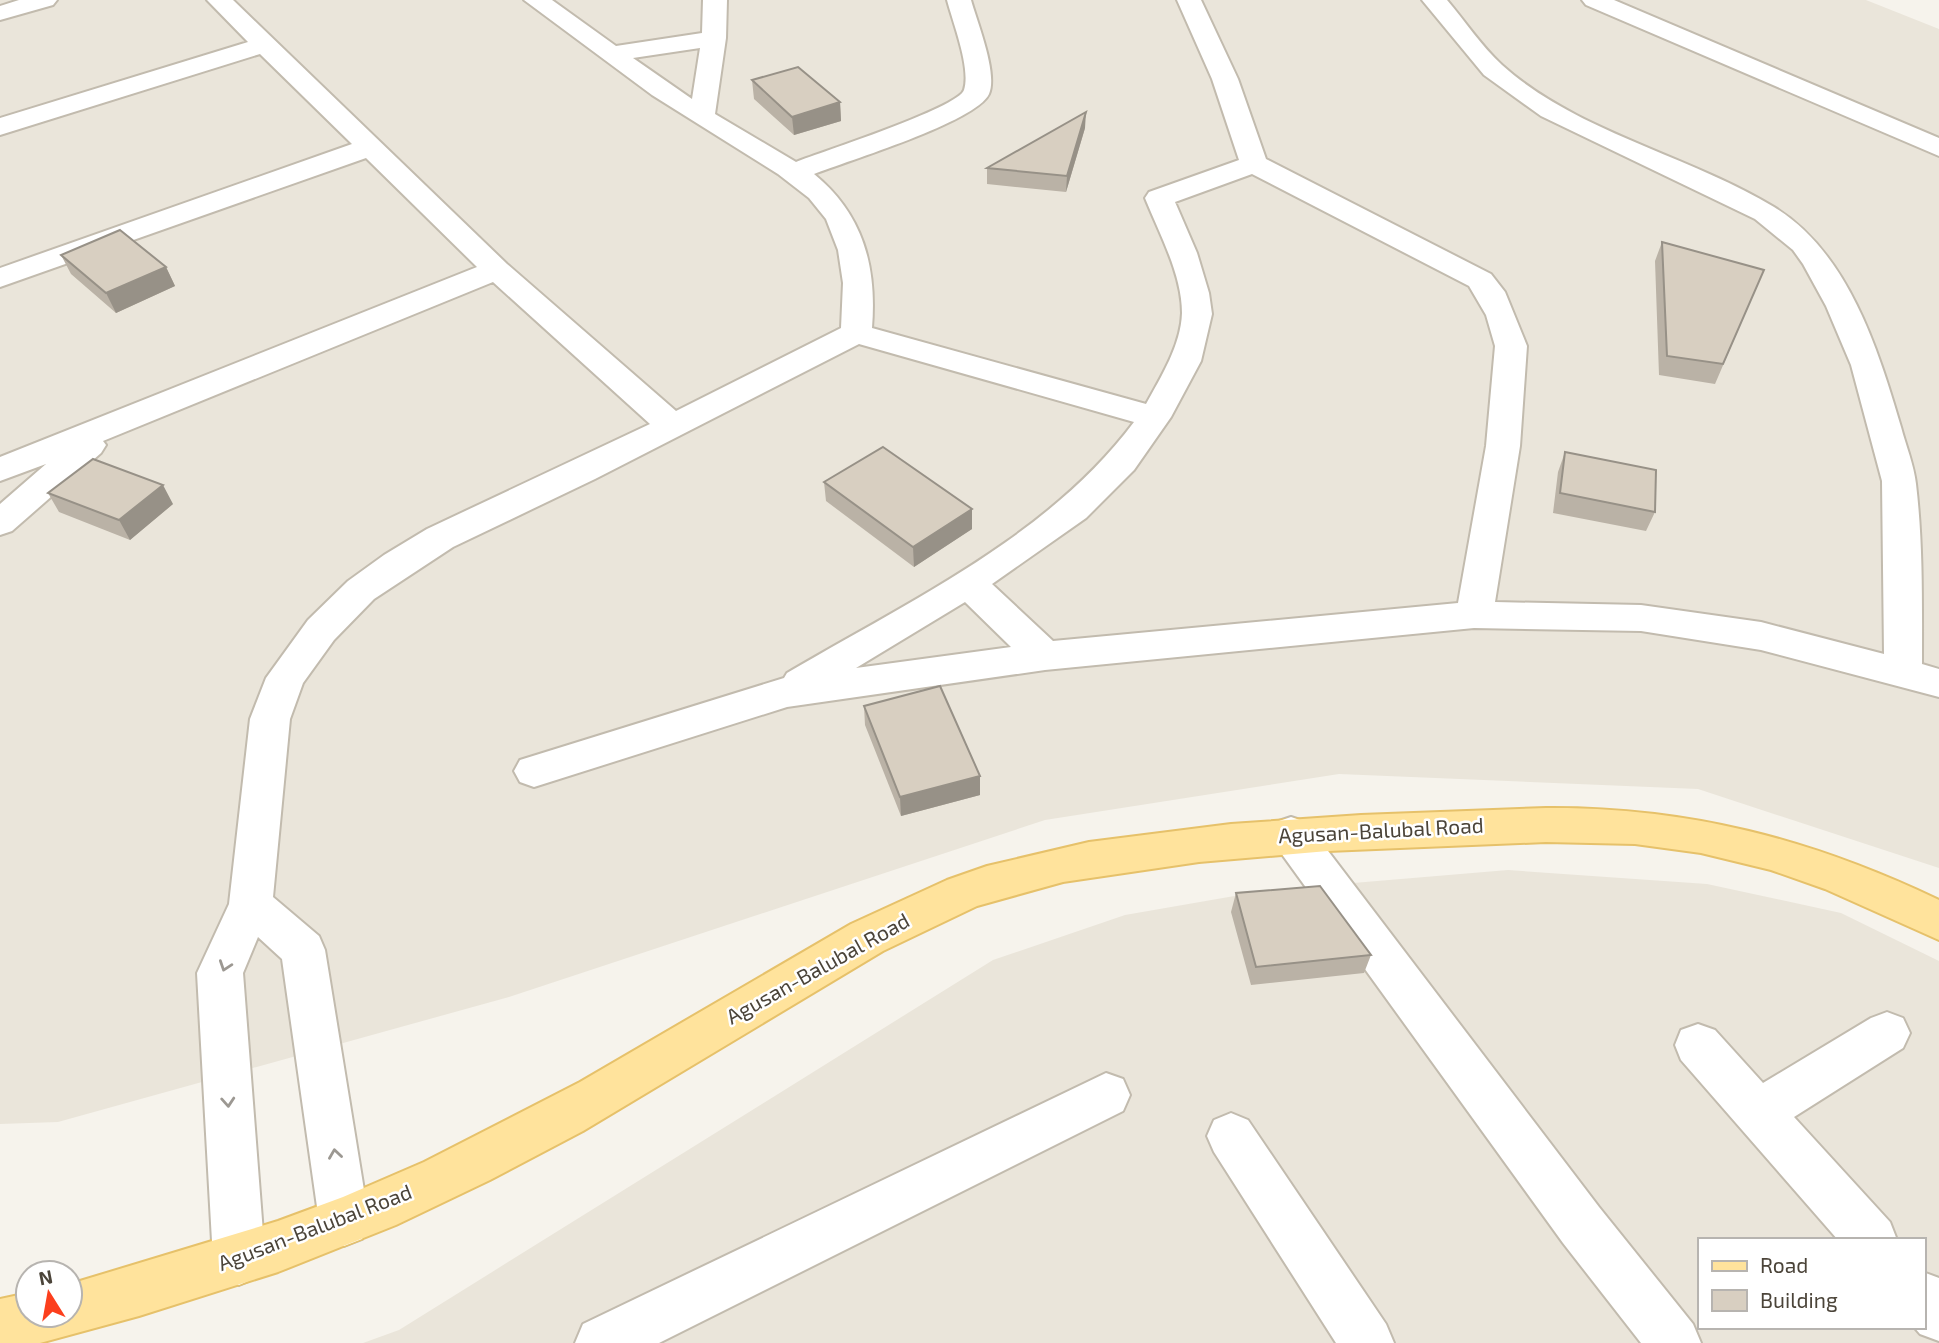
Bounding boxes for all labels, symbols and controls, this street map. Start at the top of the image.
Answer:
street label: Agusan-Balubal Road [1278,812,1484,847]
street label: Agusan-Balubal Road [721,907,913,1028]
one-way arrow [219,960,233,972]
one-way arrow [220,1096,235,1107]
one-way arrow [328,1148,343,1160]
street label: Agusan-Balubal Road [214,1178,415,1275]
legend [1698,1238,1925,1329]
text: Road [1760,1252,1808,1277]
north arrow [14,1259,84,1329]
text: N [37,1264,55,1289]
text: Building [1760,1287,1838,1312]

